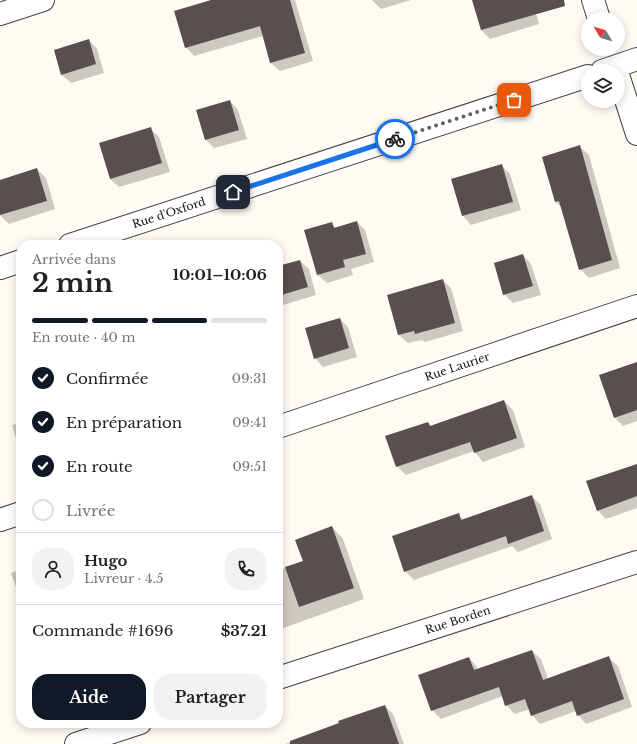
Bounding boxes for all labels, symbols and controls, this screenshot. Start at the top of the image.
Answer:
north arrow [581,12,625,56]
map controls [581,12,625,108]
button: layers [581,64,625,108]
pin [497,83,531,117]
icon: bag [503,89,525,111]
courier [375,119,415,159]
icon: bike [384,128,406,150]
pin [216,175,250,209]
icon: home [222,181,244,203]
street label: Rue d'Oxford [130,194,208,231]
text: Arrivée dans [32,251,116,268]
text: 10:01–10:06 [172,265,267,284]
text: 2 min [32,267,113,299]
text: En route · 40 m [32,329,136,346]
street label: Rue Laurier [423,349,492,384]
icon: check [32,367,54,389]
text: Confirmée [66,369,148,388]
text: 09:31 [232,370,267,387]
icon: check [32,411,54,433]
text: En préparation [66,413,182,432]
text: 09:41 [232,414,267,431]
icon: check [32,455,54,477]
text: En route [66,457,133,476]
text: 09:51 [232,458,267,475]
text: Livrée [66,501,115,520]
button: person [32,548,74,590]
button: phone [225,548,267,590]
text: Hugo [84,551,127,570]
text: Livreur · 4.5 [84,570,163,587]
street label: Rue Borden [424,603,493,637]
text: Commande #1696 [32,621,173,640]
text: $37.21 [221,621,267,640]
button: Aide [32,674,146,720]
button: Partager [154,674,267,720]

